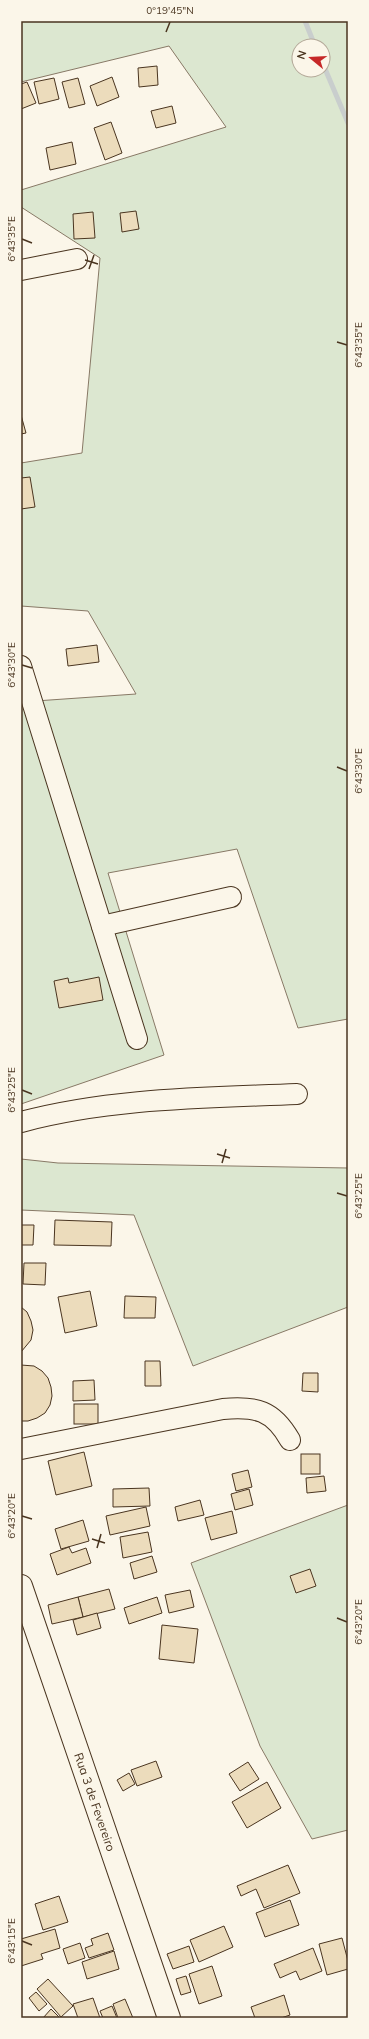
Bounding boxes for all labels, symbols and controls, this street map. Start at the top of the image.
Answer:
text: 0°19'45"N [146,4,194,17]
north arrow [291,38,331,78]
text: N [294,49,309,61]
text: 6°43'35"E [5,216,18,262]
text: 6°43'35"E [352,322,365,368]
text: 6°43'30"E [5,642,18,688]
text: 6°43'30"E [352,748,365,794]
text: 6°43'25"E [5,1067,18,1113]
text: 6°43'25"E [352,1173,365,1219]
text: 6°43'20"E [5,1493,18,1539]
text: 6°43'20"E [352,1599,365,1645]
street label: Rua 3 de Fevereiro [71,1751,119,1853]
text: 6°43'15"E [5,1918,18,1964]

